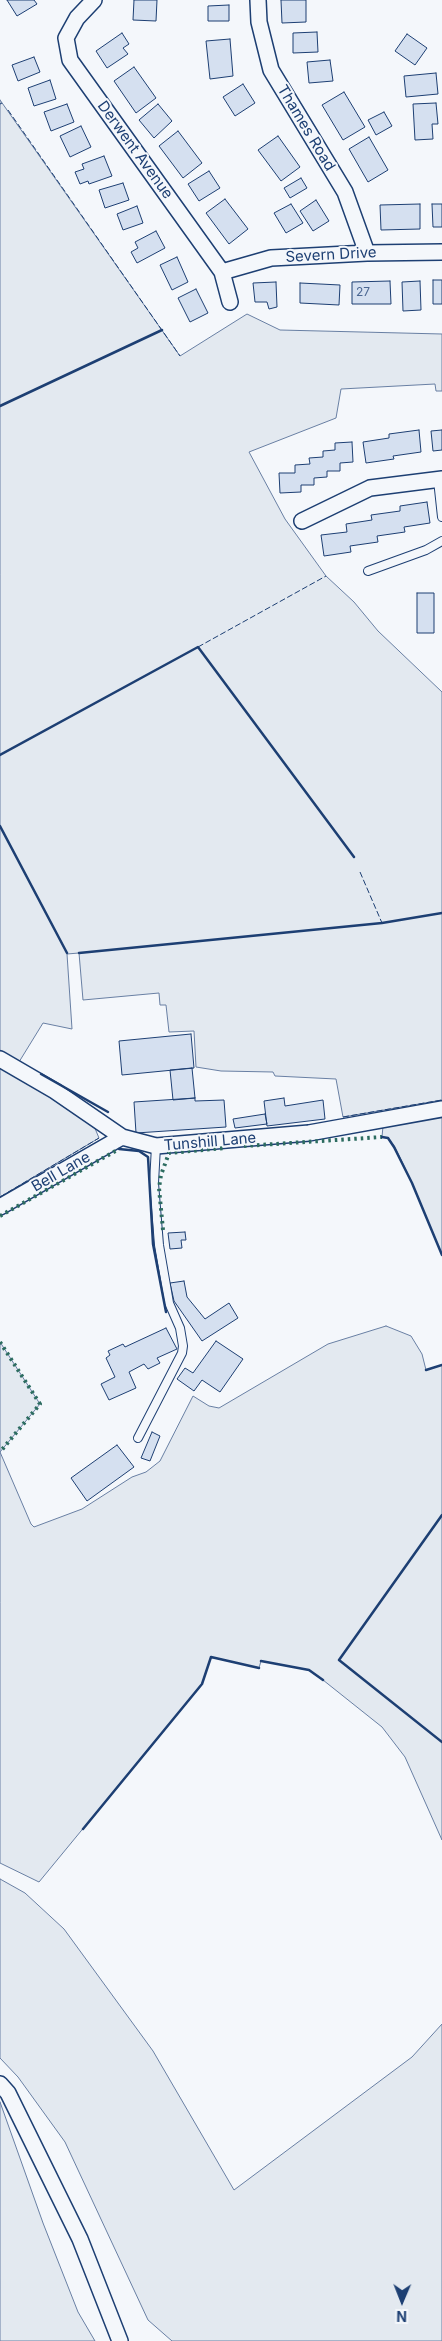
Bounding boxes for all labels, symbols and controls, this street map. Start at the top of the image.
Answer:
street label: Thames Road [273,82,339,174]
street label: Derwent Avenue [93,97,177,203]
street label: Severn Drive [285,244,377,266]
house number: 27 [356,285,370,299]
street label: Tunshill Lane [163,1129,257,1155]
street label: Bell Lane [29,1148,93,1196]
north arrow [377,2276,427,2326]
text: N [396,2308,407,2325]

